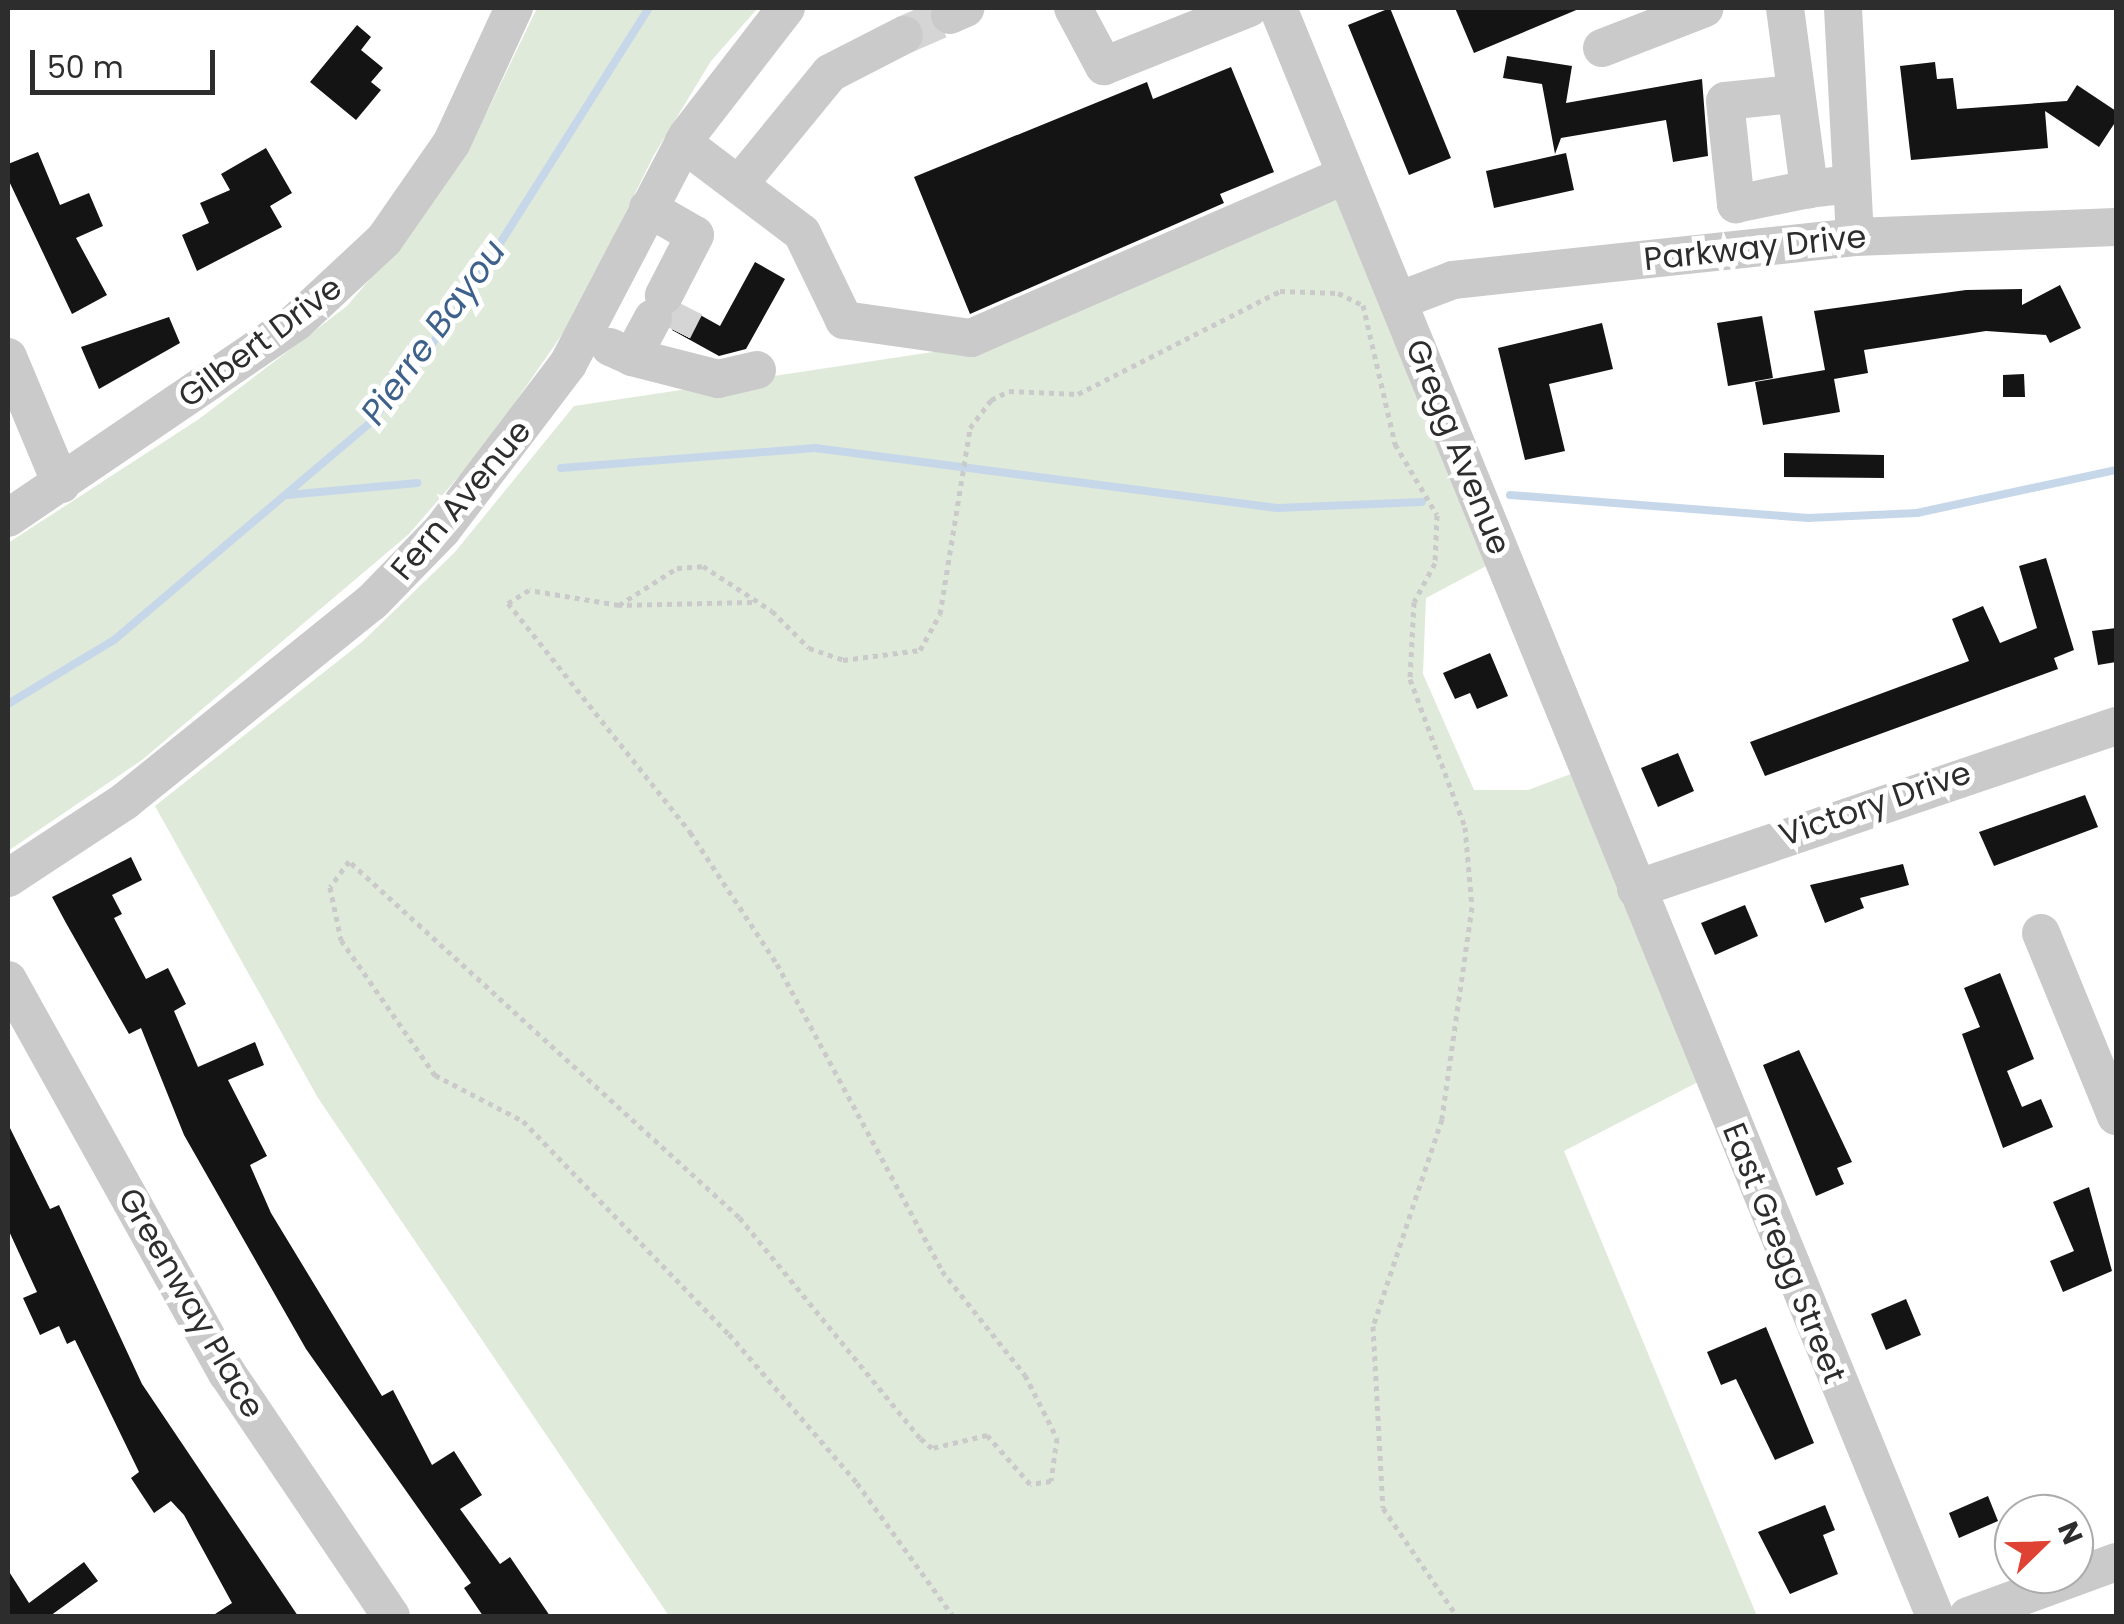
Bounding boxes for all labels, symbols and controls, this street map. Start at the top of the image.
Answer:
scale bar [35,30,220,92]
text: 50 m [47,46,124,89]
street label: Parkway Drive [1642,217,1868,279]
water label: Pierre Bayou [352,231,514,433]
street label: Gilbert Drive [171,268,349,416]
street label: Gregg Avenue [1397,334,1519,560]
street label: Fern Avenue [383,412,539,588]
street label: Victory Drive [1774,753,1976,855]
street label: East Gregg Street [1714,1117,1854,1389]
street label: Greenway Place [110,1181,272,1425]
north arrow [1994,1494,2094,1594]
text: N [2048,1516,2092,1550]

